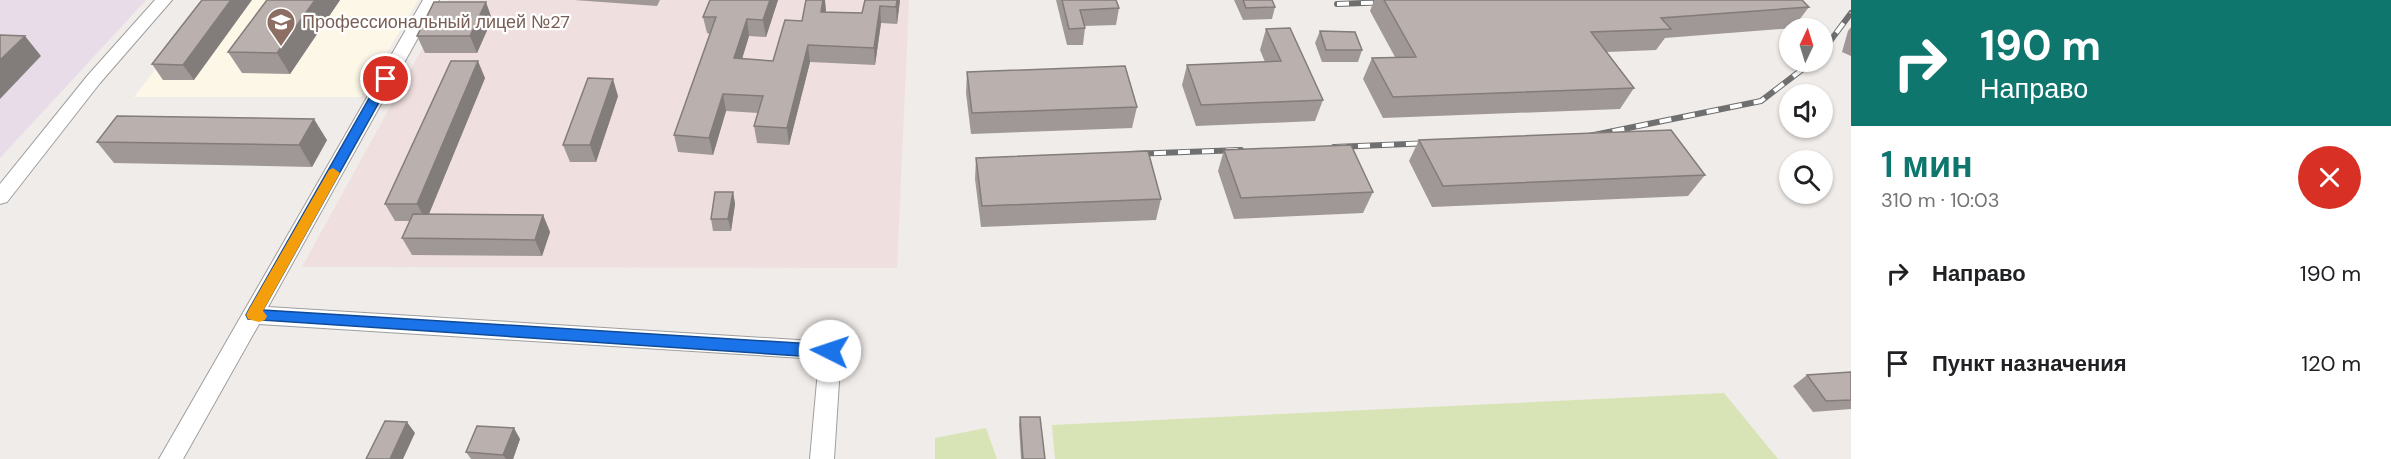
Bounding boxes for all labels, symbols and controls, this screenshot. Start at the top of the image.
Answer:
school or university icon: Профессиональный лицей №27 [265,6,297,48]
place label: Профессиональный лицей №27 [302,10,570,34]
north arrow [1779,18,1833,72]
map controls [1779,18,1833,204]
text: 190 m [1980,18,2101,73]
icon: right [1881,24,1959,102]
pin [360,53,411,104]
icon: arrive [369,62,402,95]
text: Направо [1980,71,2088,106]
button: sound [1779,84,1833,138]
text: 1 мин [1881,141,1973,188]
button: close [2298,146,2361,209]
button: search [1779,150,1833,204]
text: 310 m · 10:03 [1881,187,2000,213]
icon: right [1881,257,1914,290]
text: Направо [1932,259,2026,288]
text: 190 m [2300,259,2361,288]
position arrow [798,319,862,383]
icon: arrive [1881,347,1914,380]
text: Пункт назначения [1932,349,2127,378]
text: 120 m [2301,349,2361,378]

